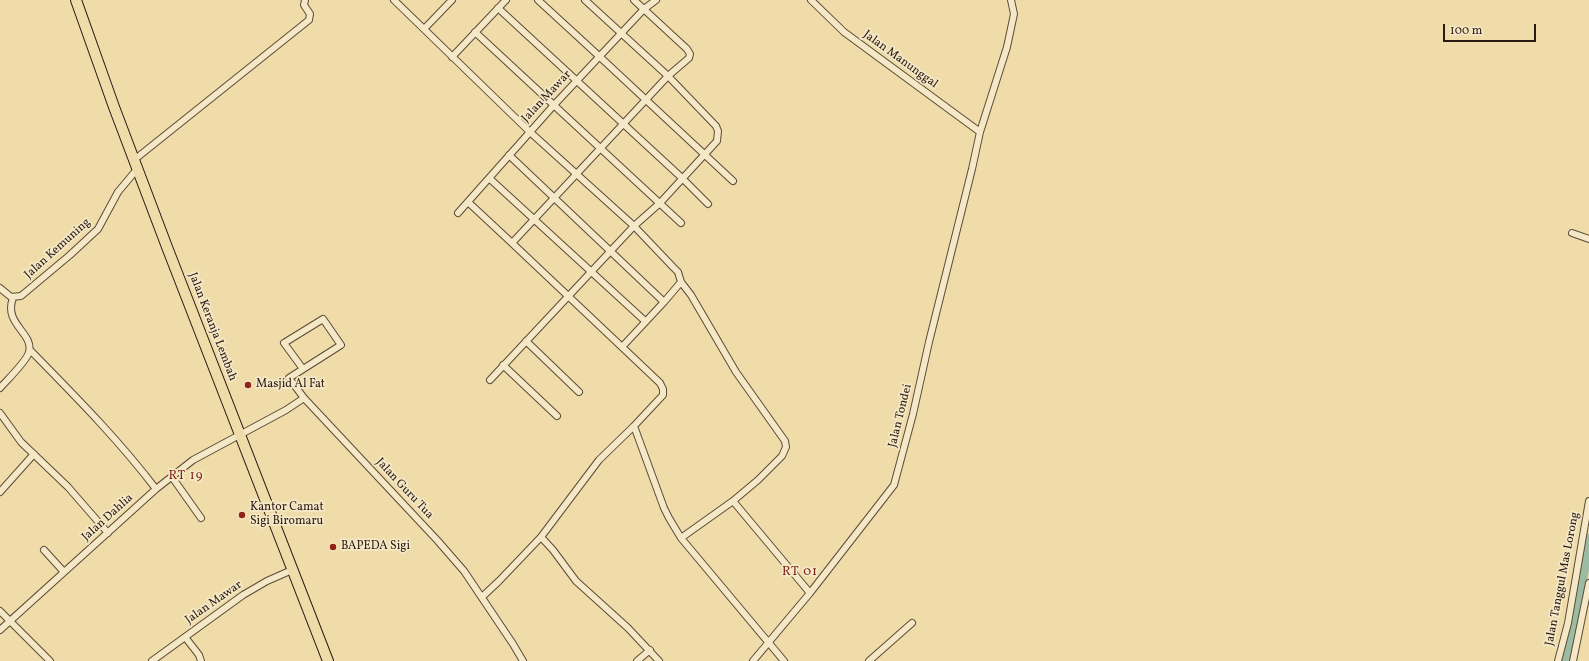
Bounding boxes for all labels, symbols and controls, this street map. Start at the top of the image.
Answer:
scale bar [1445,16,1538,42]
text: 100 m [1450,23,1482,39]
street label: Jalan Manunggal [860,28,940,92]
street label: Jalan Mawar [519,68,575,126]
street label: Jalan Kemuning [22,216,94,282]
street label: Jalan Keranja Lembah [185,271,239,383]
place label: Masjid Al Fat [256,378,325,392]
marker: Masjid Al Fat [243,380,253,390]
street label: Jalan Tondei [886,383,916,449]
street label: Jalan Guru Tua [372,456,436,522]
district label: RT 19 [169,469,203,485]
street label: Jalan Dahlia [79,491,137,545]
place label: Kantor Camat Sigi Biromaru [250,501,324,529]
marker: Kantor Camat Sigi Biromaru [237,510,247,520]
street label: Jalan Tanggul Mas Lorong [1543,511,1583,647]
place label: BAPEDA Sigi [341,540,410,554]
marker: BAPEDA Sigi [328,542,338,552]
district label: RT 01 [782,565,818,581]
street label: Jalan Mawar [183,578,245,628]

